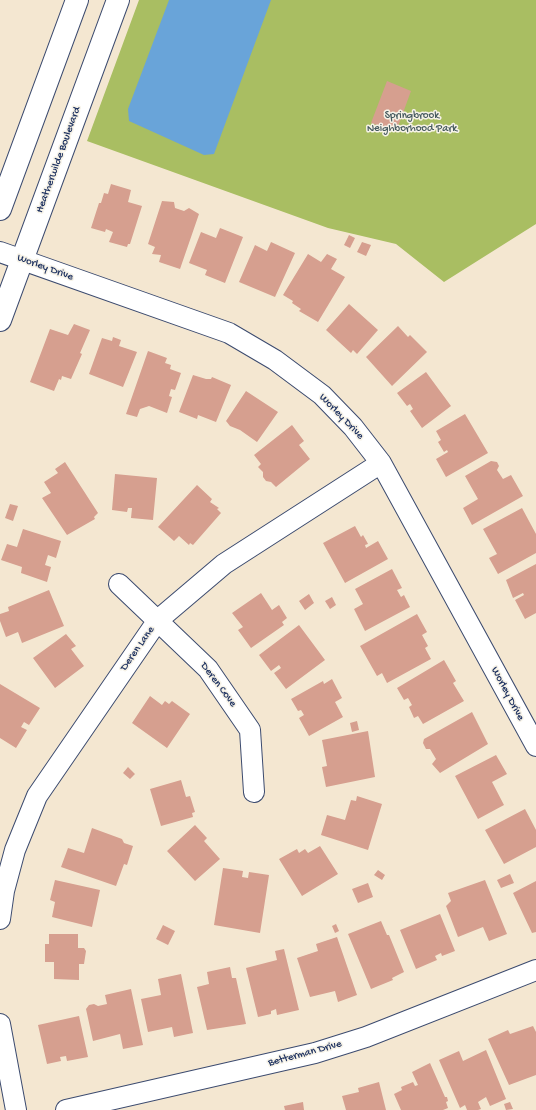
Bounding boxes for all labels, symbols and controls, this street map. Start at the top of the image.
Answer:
street label: Heatherwilde Boulevard [34,105,84,215]
park label: Springbrook Neighborhood Park [367,109,457,135]
street label: Worley Drive [15,252,75,284]
street label: Worley Drive [316,391,366,443]
street label: Deren Lane [118,624,158,674]
street label: Deren Cove [197,660,239,710]
street label: Worley Drive [487,665,527,723]
street label: Betterman Drive [267,1038,343,1070]

